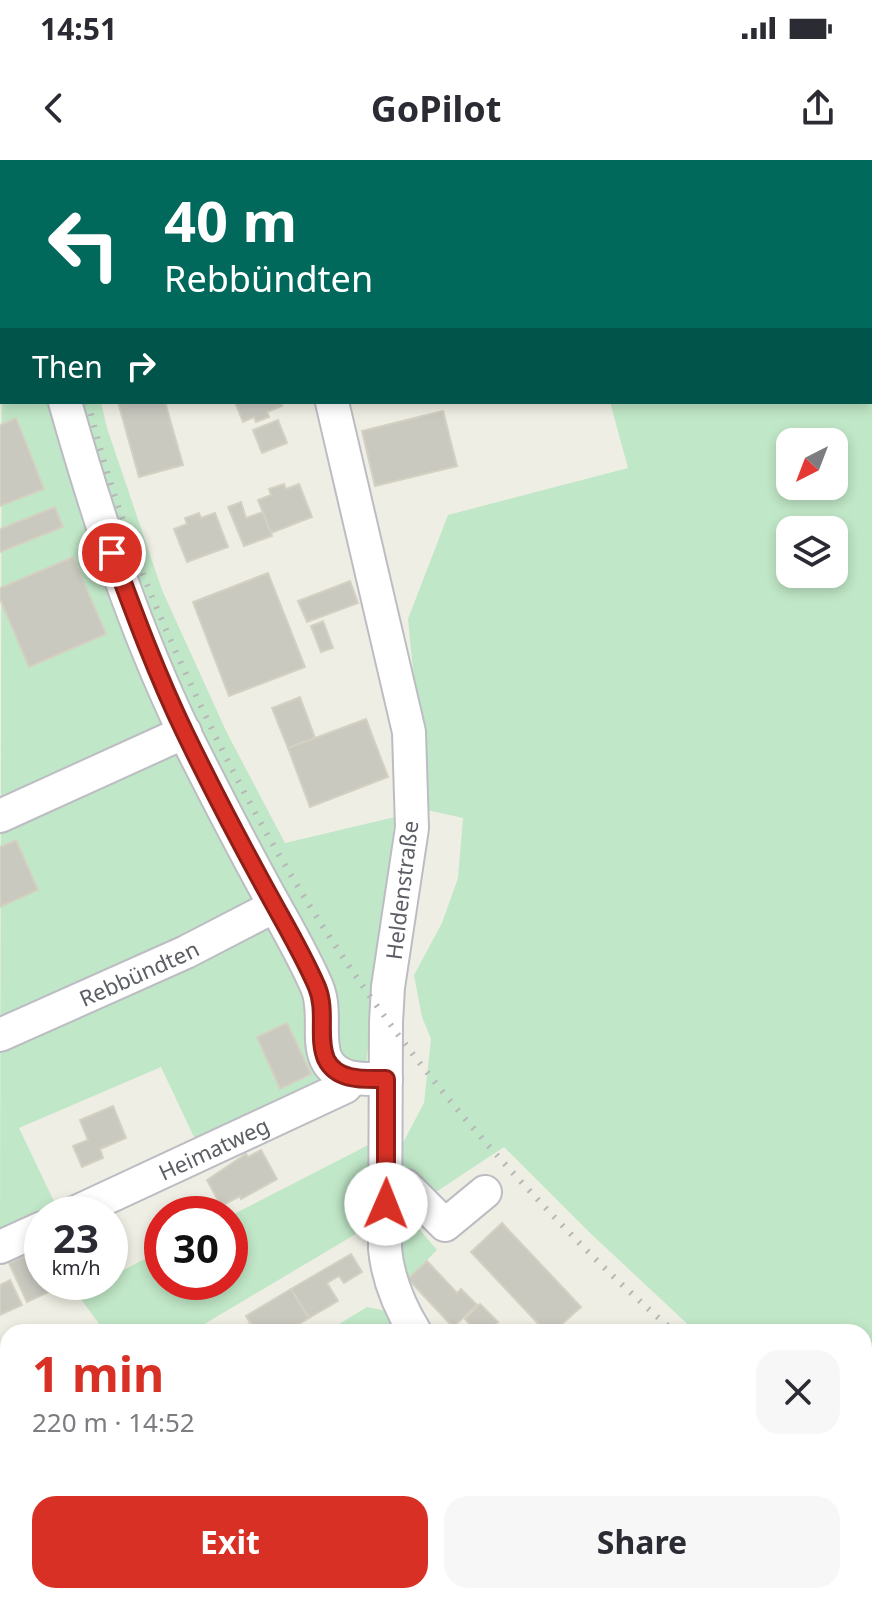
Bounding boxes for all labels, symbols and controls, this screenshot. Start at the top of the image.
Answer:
text: 14:51 [40,8,117,49]
text: GoPilot [371,84,501,133]
icon: back [32,86,76,130]
icon: share [796,86,840,130]
text: 40 m [164,182,297,258]
icon: left [32,192,136,296]
text: Rebbündten [164,254,373,303]
icon: right [119,344,163,388]
text: Then [32,346,103,387]
north arrow [776,428,848,500]
map controls [776,428,848,588]
button: layers [776,516,848,588]
pin [78,519,146,587]
icon: arrive [90,531,134,575]
street label: Heldenstraße [378,819,424,961]
street label: Rebbündten [74,933,204,1013]
street label: Heimatweg [153,1110,274,1187]
position arrow [344,1162,428,1246]
speed limit sign: 30 [144,1196,248,1300]
text: 23 [53,1210,99,1265]
text: km/h [51,1254,101,1281]
text: 1 min [32,1341,164,1406]
button: close [756,1350,840,1434]
text: 220 m · 14:52 [32,1404,195,1440]
button: Exit [32,1496,428,1588]
button: Share [444,1496,840,1588]

